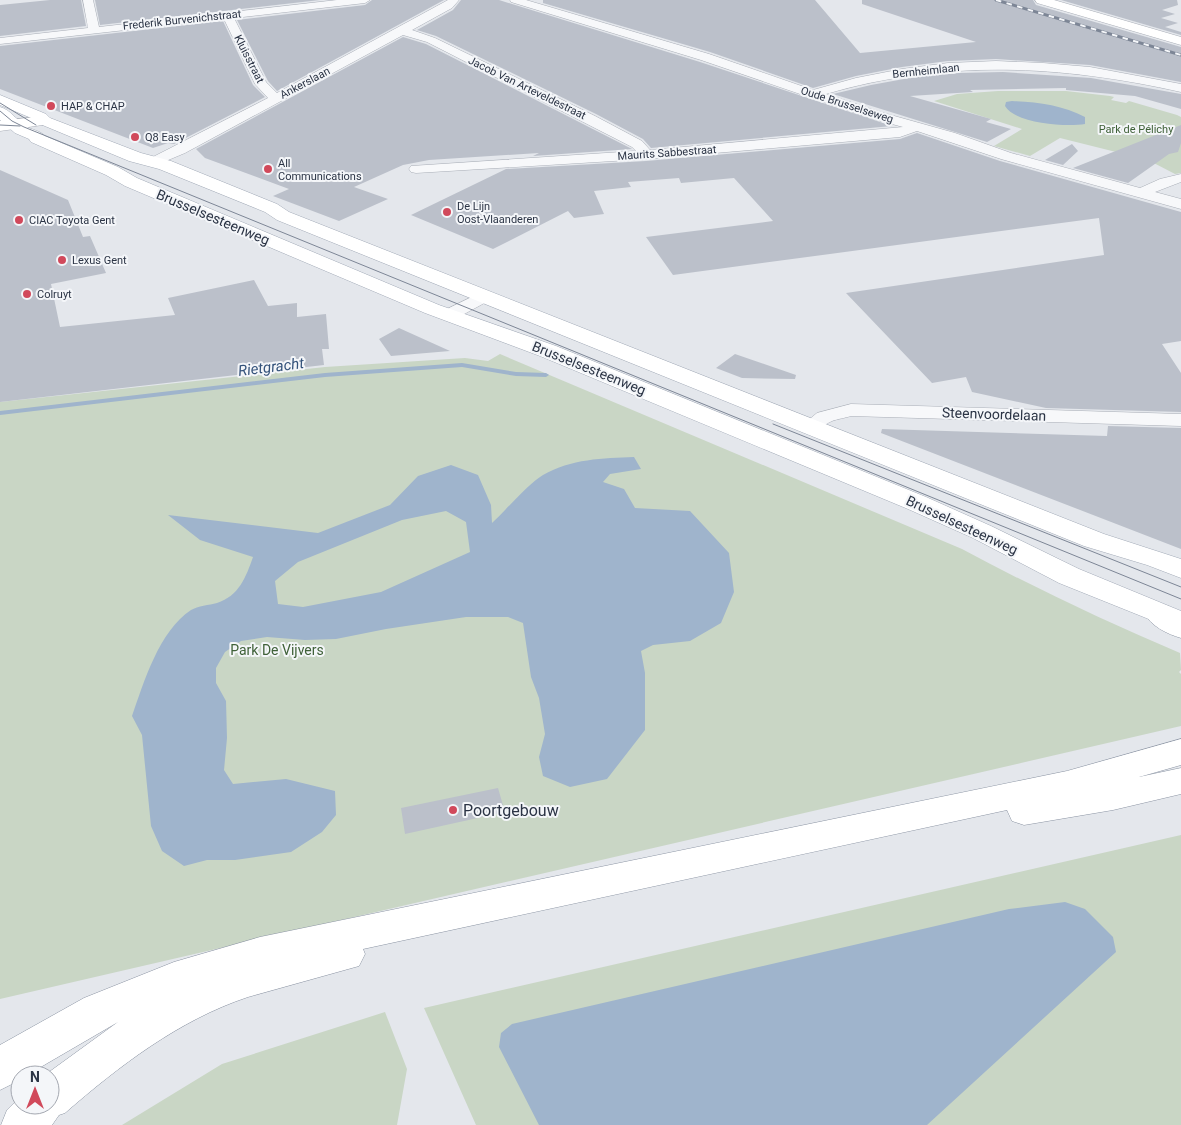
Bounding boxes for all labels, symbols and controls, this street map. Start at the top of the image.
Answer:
street label: Frederik Burvenichstraat [122,7,242,33]
street label: Kluisstraat [231,33,267,86]
street label: Jacob Van Arteveldestraat [466,54,588,122]
street label: Bernheimlaan [892,61,960,81]
street label: Ankerslaan [278,64,332,102]
street label: Oude Brusselseweg [799,84,895,126]
marker: HAP & CHAP [45,100,57,112]
place label: HAP & CHAP [61,100,125,113]
park label: Park de Pélichy [1099,123,1174,136]
marker: Q8 Easy [129,131,141,143]
place label: Q8 Easy [145,131,185,144]
street label: Maurits Sabbestraat [617,143,717,163]
place label: All Communications [278,157,362,183]
marker: All Communications [262,163,274,175]
street label: Brusselsesteenweg [154,186,272,248]
place label: De Lijn Oost-Vlaanderen [457,200,538,226]
marker: De Lijn Oost-Vlaanderen [441,206,453,218]
marker: CIAC Toyota Gent [13,214,25,226]
place label: CIAC Toyota Gent [29,214,115,227]
marker: Lexus Gent [56,254,68,266]
place label: Lexus Gent [72,254,127,267]
marker: Colruyt [21,288,33,300]
place label: Colruyt [37,288,72,301]
street label: Brusselsesteenweg [530,338,648,398]
water label: Rietgracht [237,354,305,380]
street label: Steenvoordelaan [942,404,1046,424]
street label: Brusselsesteenweg [904,492,1020,558]
park label: Park De Vijvers [230,642,324,658]
place label: Poortgebouw [463,801,559,820]
marker: Poortgebouw [447,804,459,816]
north arrow [10,1065,60,1115]
text: N [30,1069,40,1085]

